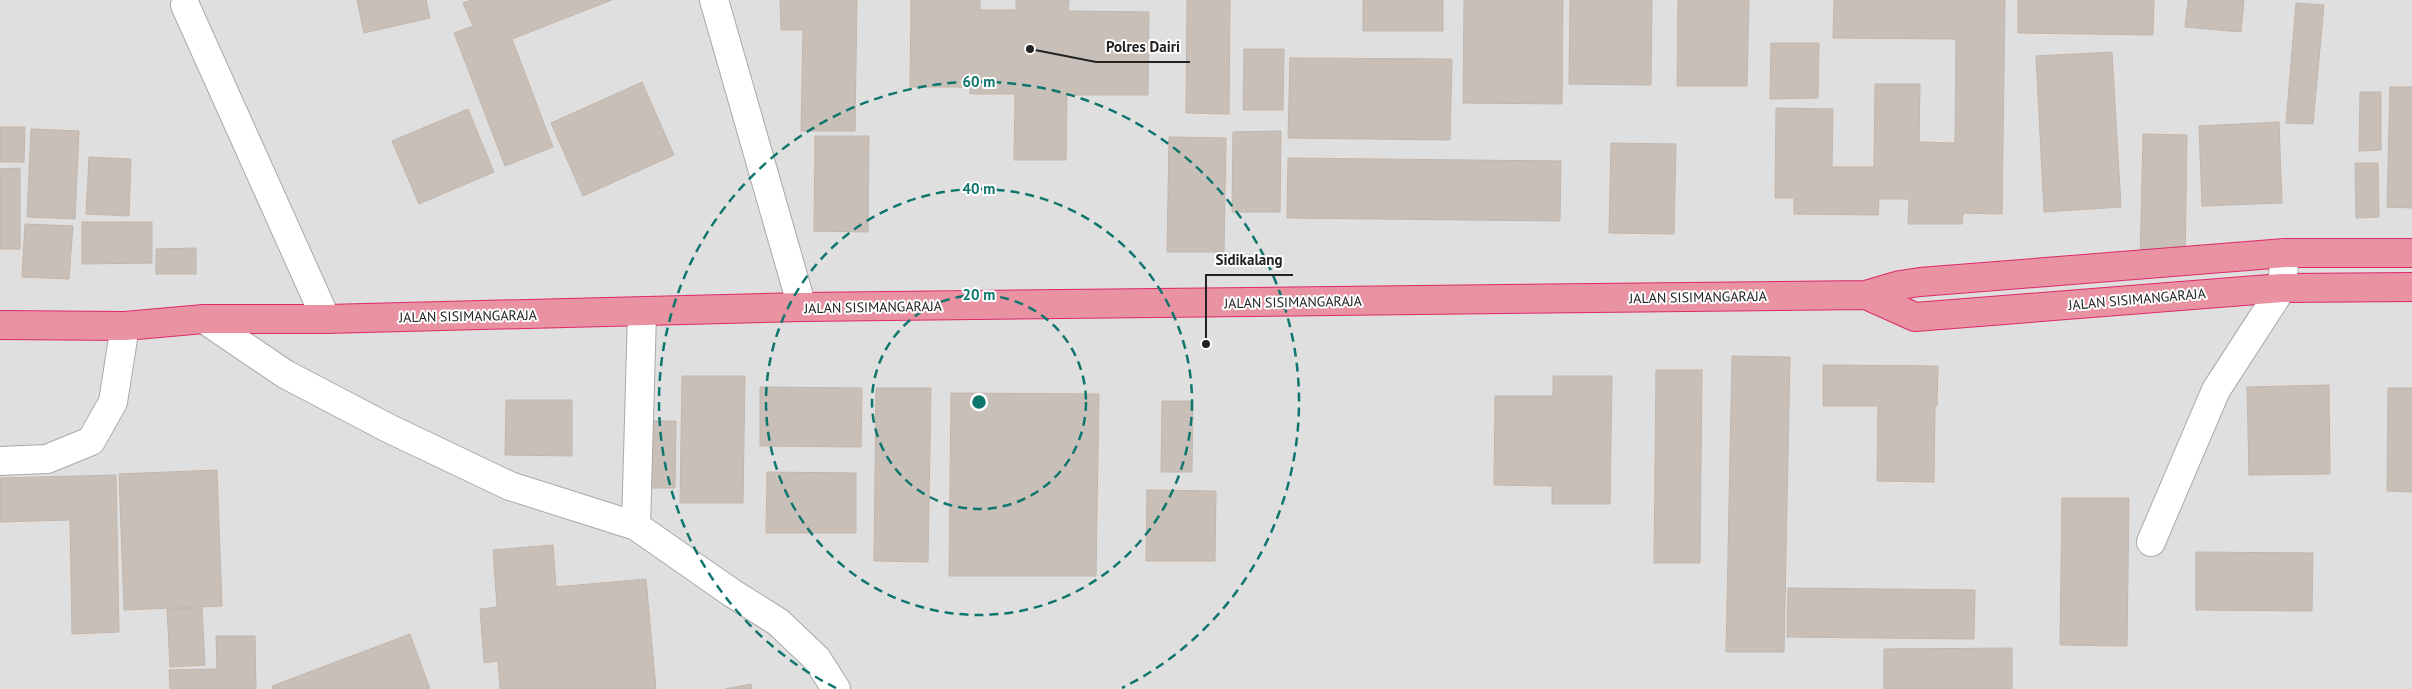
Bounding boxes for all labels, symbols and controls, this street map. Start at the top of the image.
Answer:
callout: Polres Dairi [1096,32,1190,62]
text: Polres Dairi [1106,37,1180,56]
text: 60 m [963,72,995,91]
text: 40 m [963,179,995,198]
callout: Sidikalang [1206,245,1293,275]
text: Sidikalang [1216,250,1282,269]
street label: JALAN SISIMANGARAJA [2067,284,2207,314]
text: 20 m [963,285,995,304]
street label: JALAN SISIMANGARAJA [1628,287,1768,307]
street label: JALAN SISIMANGARAJA [1223,292,1363,312]
street label: JALAN SISIMANGARAJA [803,297,943,317]
street label: JALAN SISIMANGARAJA [398,306,538,326]
centre of rings [970,393,988,411]

